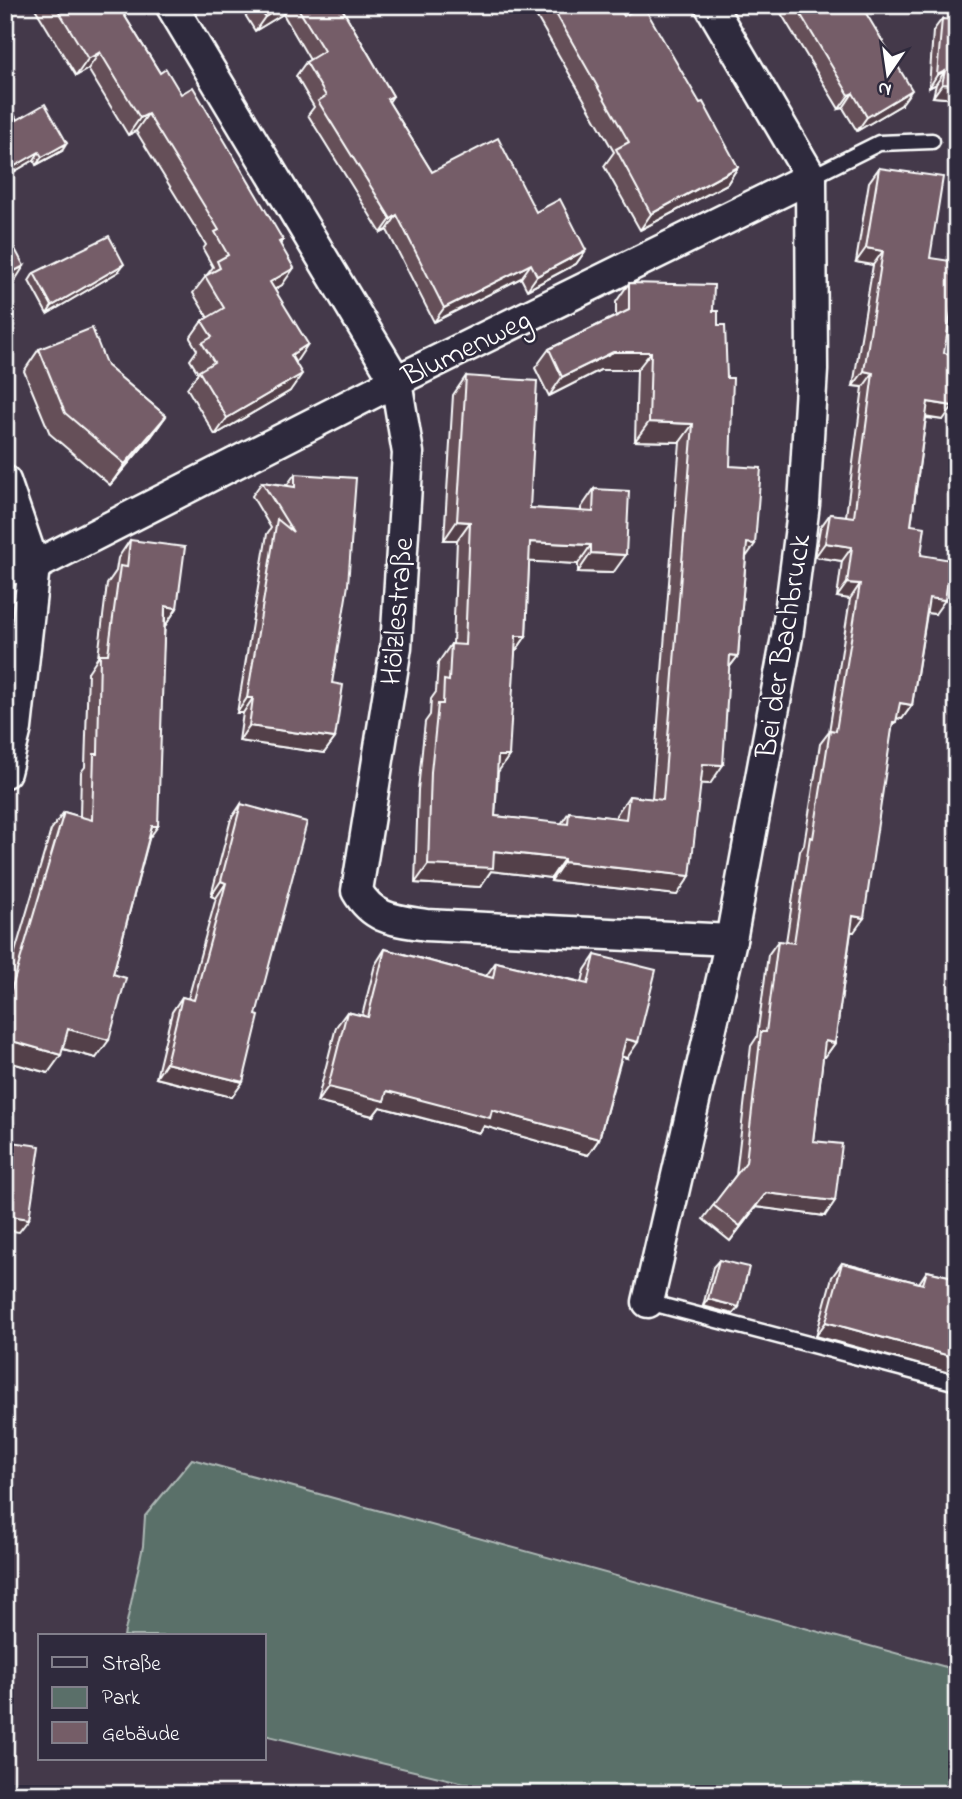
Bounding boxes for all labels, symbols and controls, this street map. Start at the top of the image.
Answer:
north arrow [853,38,923,108]
text: N [875,73,894,103]
street label: Blumenweg [394,300,539,400]
street label: Bei der Bachbruck [745,530,825,763]
street label: Hölzlestraße [371,535,427,687]
legend [38,1634,266,1760]
text: Straße [102,1650,161,1680]
text: Park [102,1684,141,1714]
text: Gebäude [102,1720,180,1750]

